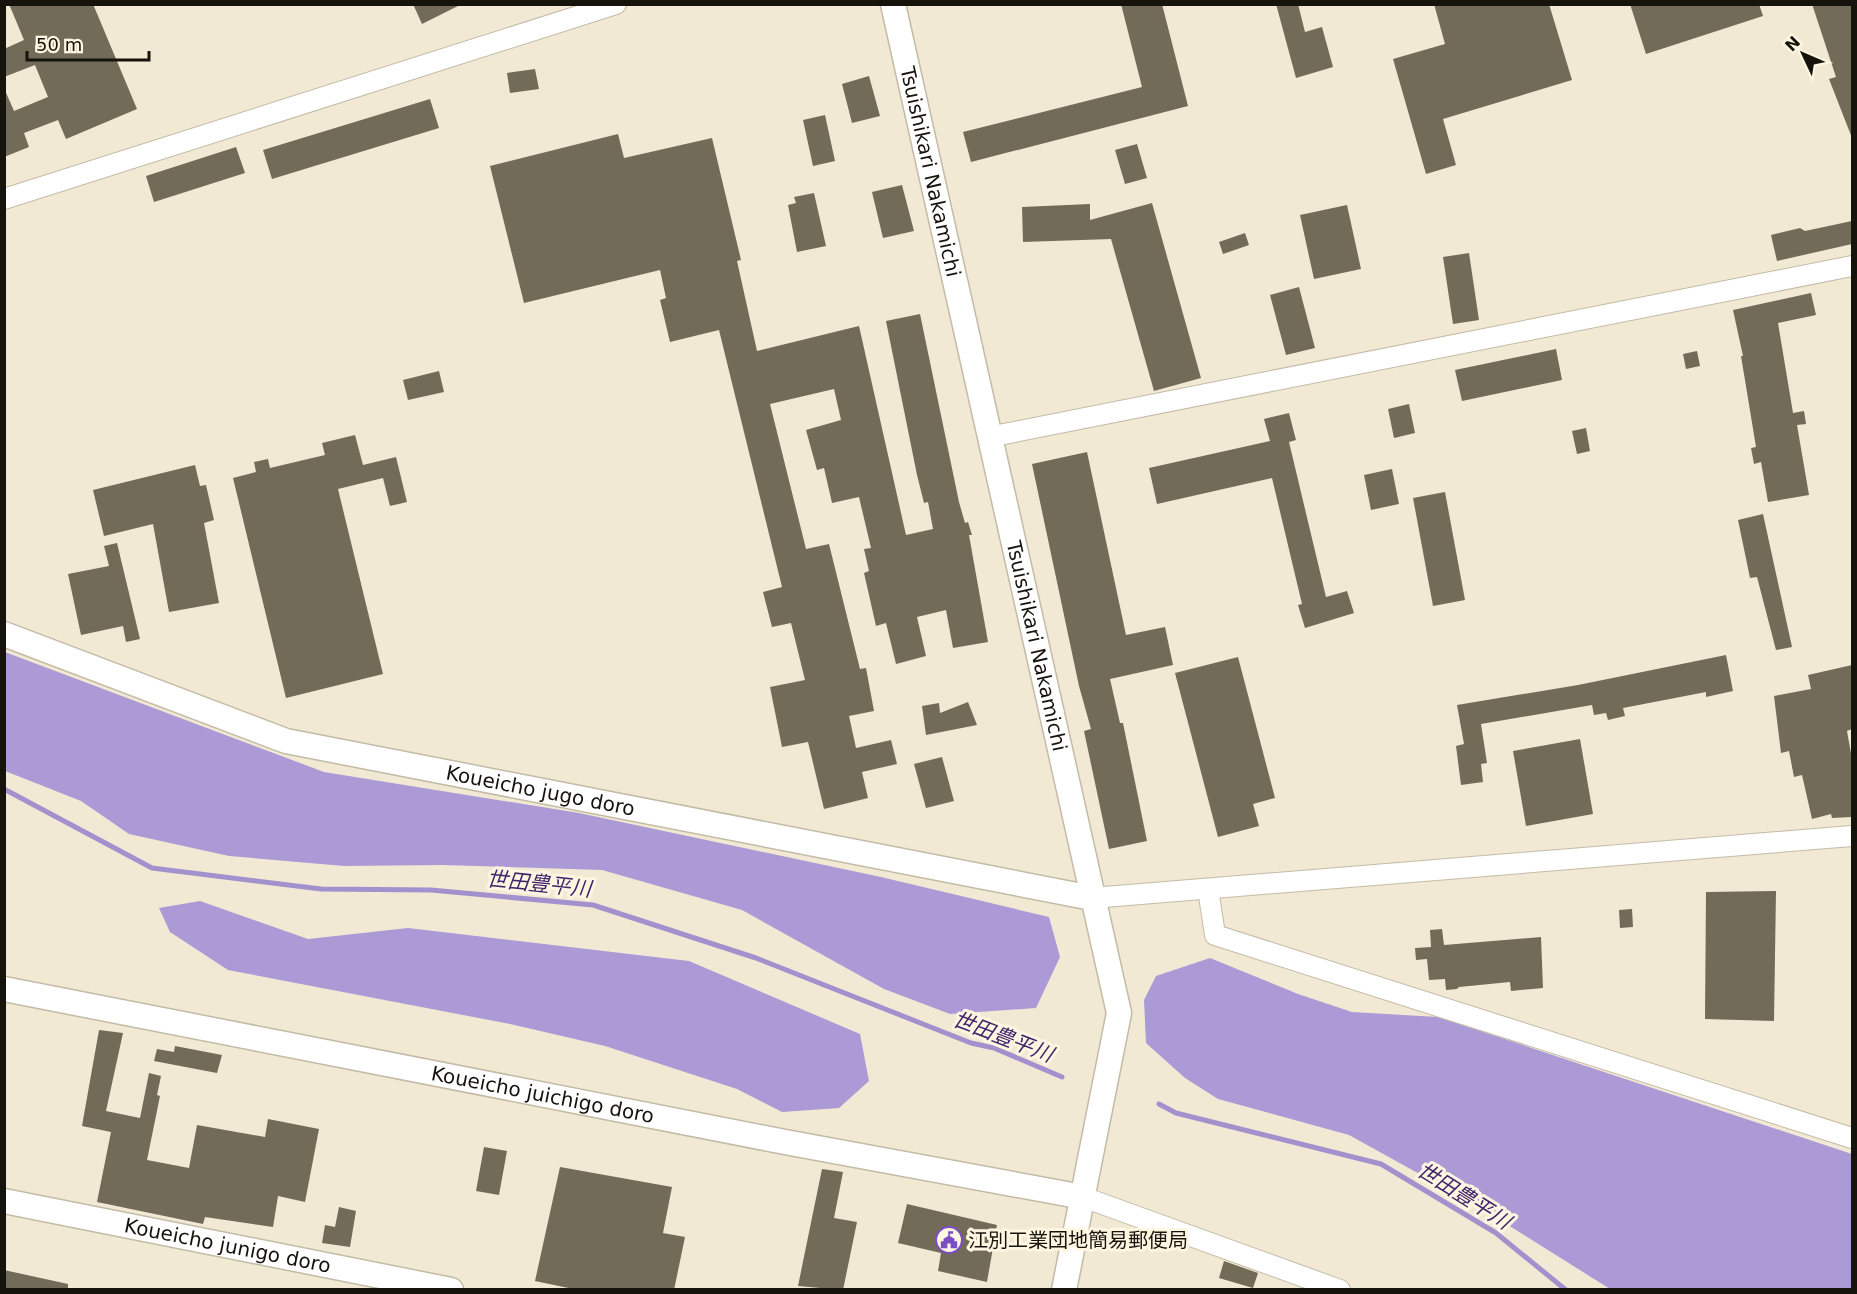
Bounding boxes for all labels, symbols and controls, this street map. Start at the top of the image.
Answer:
scale bar [27,24,148,62]
north arrow [1773,24,1833,84]
text: N [1781,33,1804,55]
text: 50 m [36,34,82,55]
street label: Tsuishikari Nakamichi [895,63,966,279]
street label: Tsuishikari Nakamichi [1001,538,1072,754]
street label: Koueicho jugo doro [444,760,637,821]
water label: 世田豊平川 [486,867,594,902]
water label: 世田豊平川 [950,1007,1058,1068]
street label: Koueicho juichigo doro [429,1061,656,1128]
water label: 世田豊平川 [1413,1158,1517,1235]
street label: Koueicho junigo doro [122,1213,333,1278]
public building icon: 江別工業団地簡易郵便局 [934,1225,964,1255]
place label: 江別工業団地簡易郵便局 [968,1228,1188,1252]

